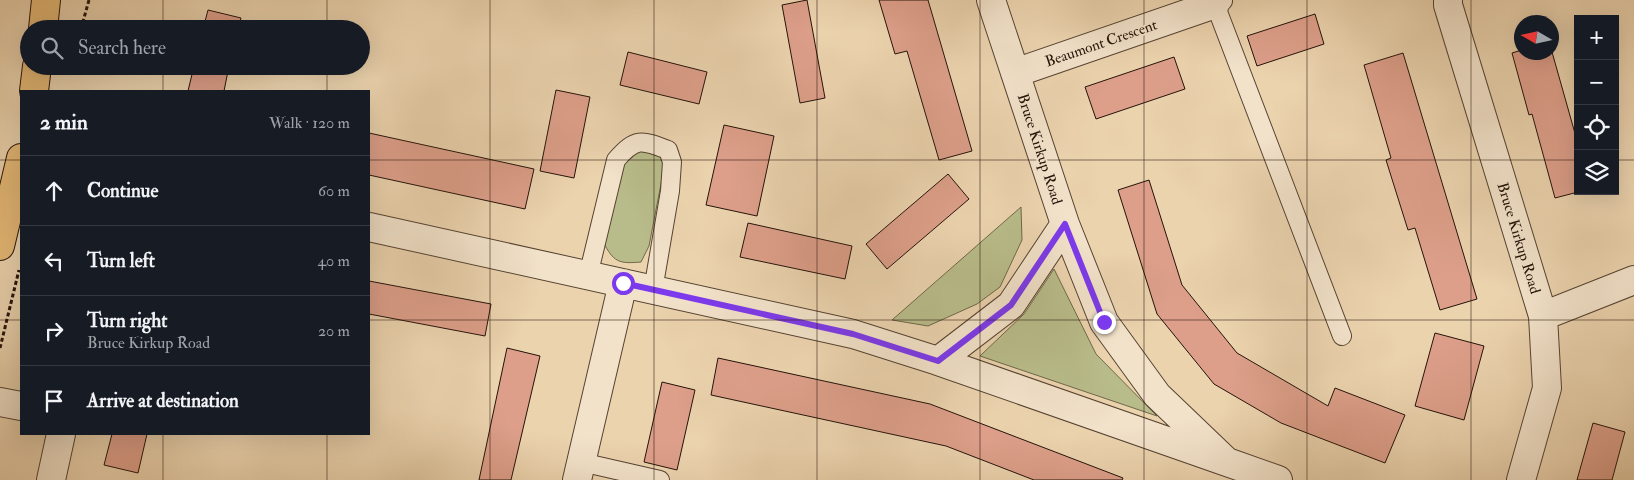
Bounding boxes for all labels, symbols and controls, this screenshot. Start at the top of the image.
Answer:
street label: Beaumont Crescent [1043,15,1160,72]
north arrow [1514,15,1559,60]
map controls [1574,15,1619,195]
button: + [1574,15,1619,60]
search box [20,20,370,75]
icon: search [38,34,66,62]
text: Search here [78,36,166,60]
button: − [1574,60,1619,105]
street label: Bruce Kirkup Road [1012,91,1067,208]
button: locate [1574,105,1619,150]
text: 2 min [40,109,88,136]
text: Walk · 120 m [269,113,350,133]
button: layers [1574,150,1619,195]
icon: ahead [40,177,68,205]
text: Continue [87,179,158,203]
street label: Bruce Kirkup Road [1492,180,1545,297]
text: 60 m [318,181,350,201]
icon: left [40,247,68,275]
text: Turn left [87,249,155,273]
text: 40 m [317,251,350,271]
route start [612,272,635,295]
text: Turn right [87,309,167,333]
route end [1093,311,1116,334]
icon: right [40,317,68,345]
text: 20 m [318,321,350,341]
text: Bruce Kirkup Road [87,333,210,353]
icon: arrive [40,387,68,415]
text: Arrive at destination [87,389,239,413]

